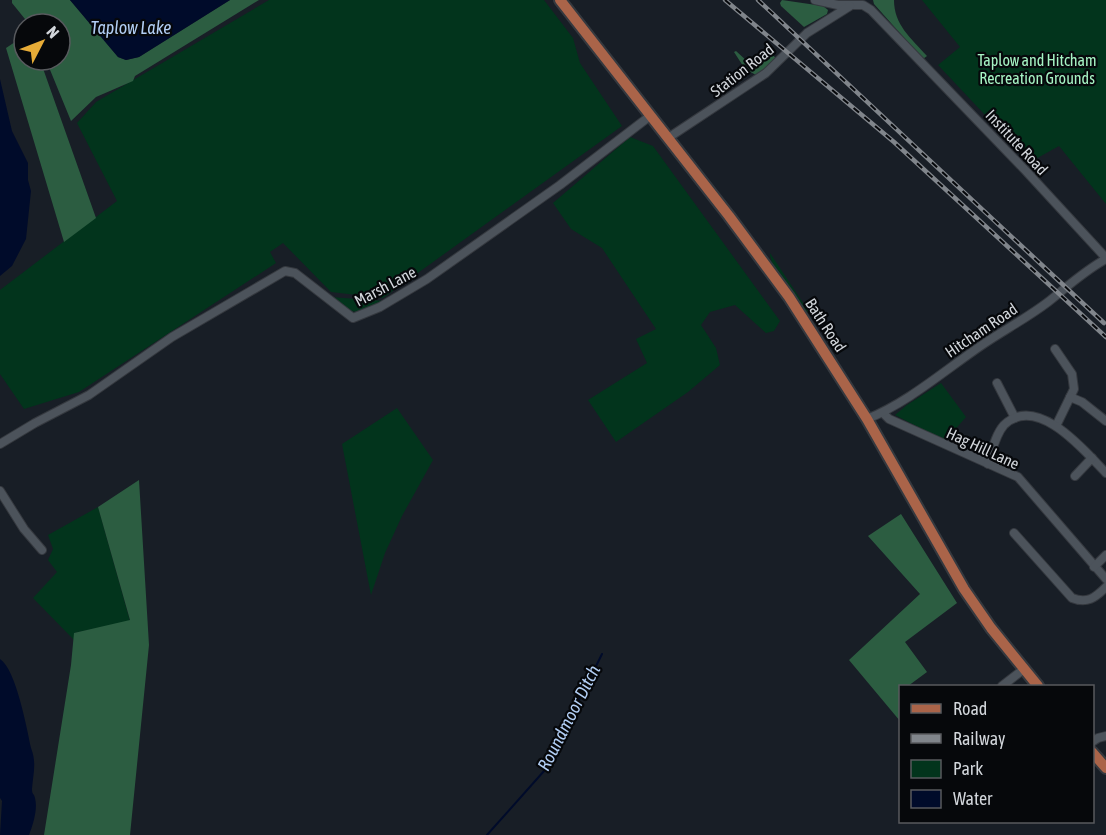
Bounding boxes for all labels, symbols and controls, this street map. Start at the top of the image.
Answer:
north arrow [12,12,72,72]
water label: Taplow Lake [91,17,171,38]
text: N [43,22,63,41]
street label: Station Road [707,40,777,100]
park label: Taplow and Hitcham Recreation Grounds [977,51,1097,87]
street label: Institute Road [982,106,1052,178]
street label: Marsh Lane [351,262,419,310]
street label: Bath Road [802,295,850,355]
street label: Hitcham Road [942,299,1020,361]
street label: Hag Hill Lane [943,423,1022,474]
water label: Roundmoor Ditch [533,661,604,774]
legend [899,685,1094,823]
text: Road [953,698,987,719]
text: Railway [953,728,1005,749]
text: Park [953,758,983,779]
text: Water [953,788,993,809]

